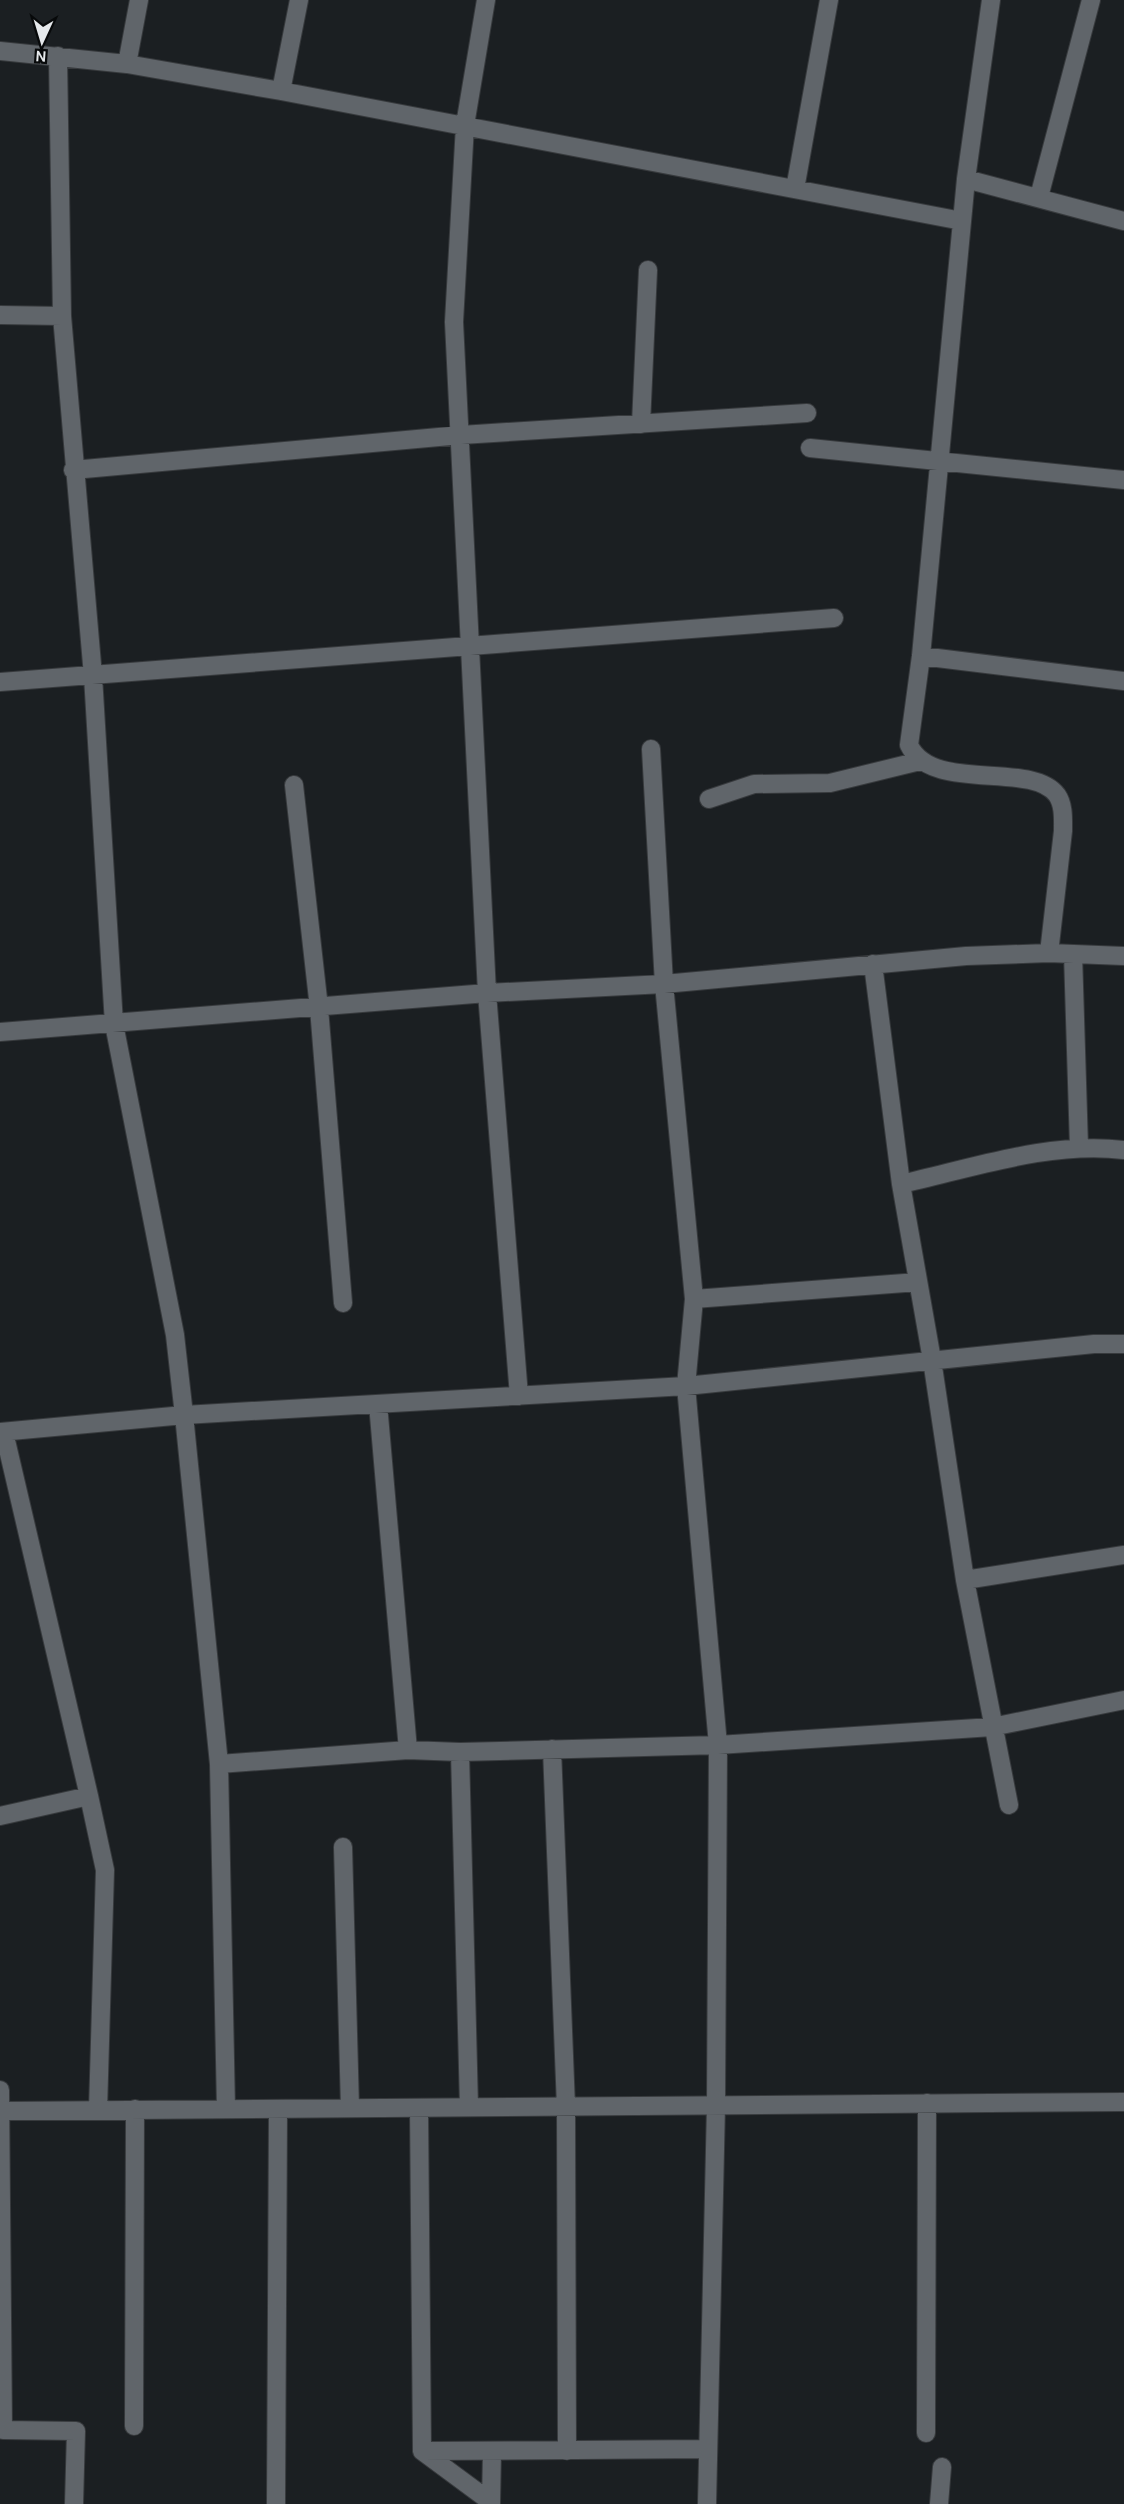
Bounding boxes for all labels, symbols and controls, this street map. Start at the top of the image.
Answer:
north arrow [12,12,72,72]
text: N [35,47,47,66]

